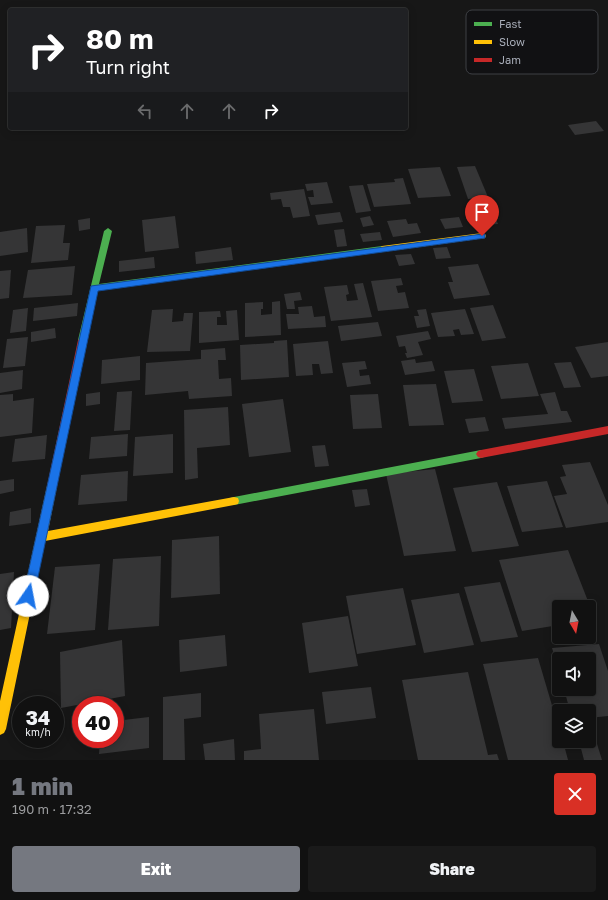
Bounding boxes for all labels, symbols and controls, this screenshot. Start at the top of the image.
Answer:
legend [466,10,598,74]
text: Fast [499,17,522,30]
text: 80 m [86,22,154,55]
icon: right [20,24,72,76]
text: Slow [499,35,525,48]
text: Jam [499,53,521,66]
text: Turn right [86,56,170,78]
icon: left [134,100,156,122]
icon: ahead [176,100,198,122]
icon: ahead [218,100,240,122]
icon: right [260,100,282,122]
pin [465,195,499,236]
icon: arrive [471,201,493,223]
position arrow [7,575,49,617]
north arrow [552,600,596,644]
map controls [552,600,596,748]
button: sound [552,652,596,696]
speed limit sign: 40 [72,696,124,748]
button: layers [552,704,596,748]
text: 34 [26,705,50,729]
text: km/h [25,726,51,738]
text: 1 min [12,771,73,800]
button: close [554,773,596,815]
text: 190 m · 17:32 [12,801,92,817]
button: Exit [12,846,300,892]
button: Share [308,846,596,892]

